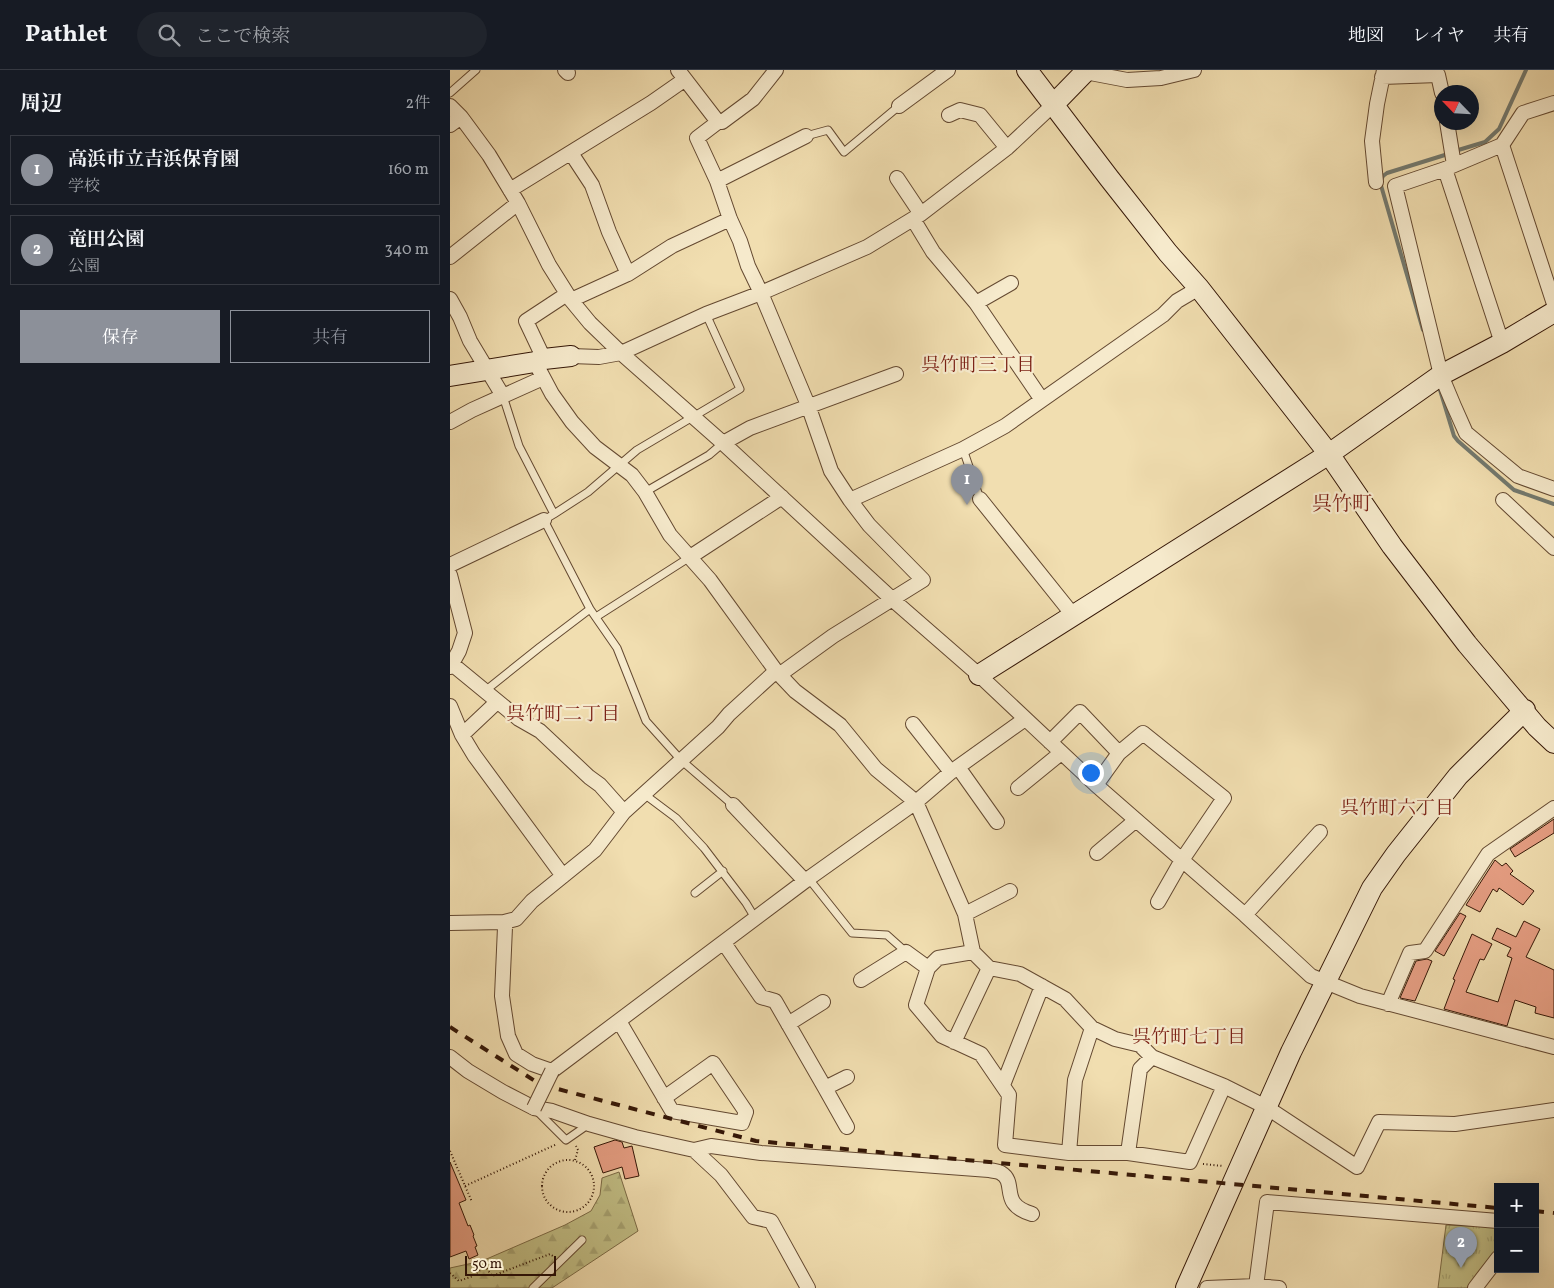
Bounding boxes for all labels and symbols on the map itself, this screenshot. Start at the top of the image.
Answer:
north arrow [1434,85,1479,130]
district label: 呉竹町三丁目 [921,353,1035,379]
pin: 1 [951,464,983,505]
district label: 呉竹町 [1312,491,1372,519]
district label: 呉竹町二丁目 [506,702,620,728]
your location [1078,760,1104,786]
district label: 呉竹町六丁目 [1340,796,1454,822]
district label: 呉竹町七丁目 [1132,1025,1246,1051]
pin: 2 [1445,1227,1477,1268]
scale bar [465,1253,556,1276]

